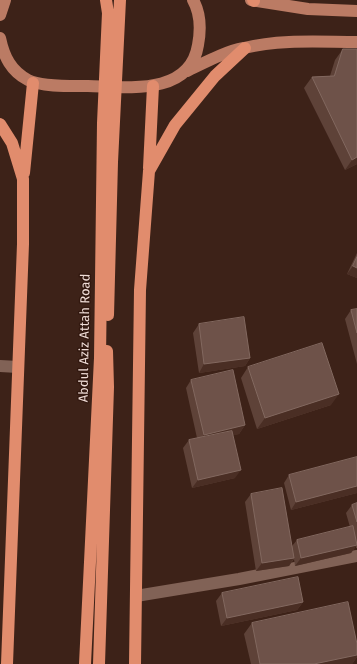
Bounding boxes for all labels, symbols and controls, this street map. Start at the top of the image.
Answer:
street label: Abdul Aziz Attah Road [76,274,94,402]

